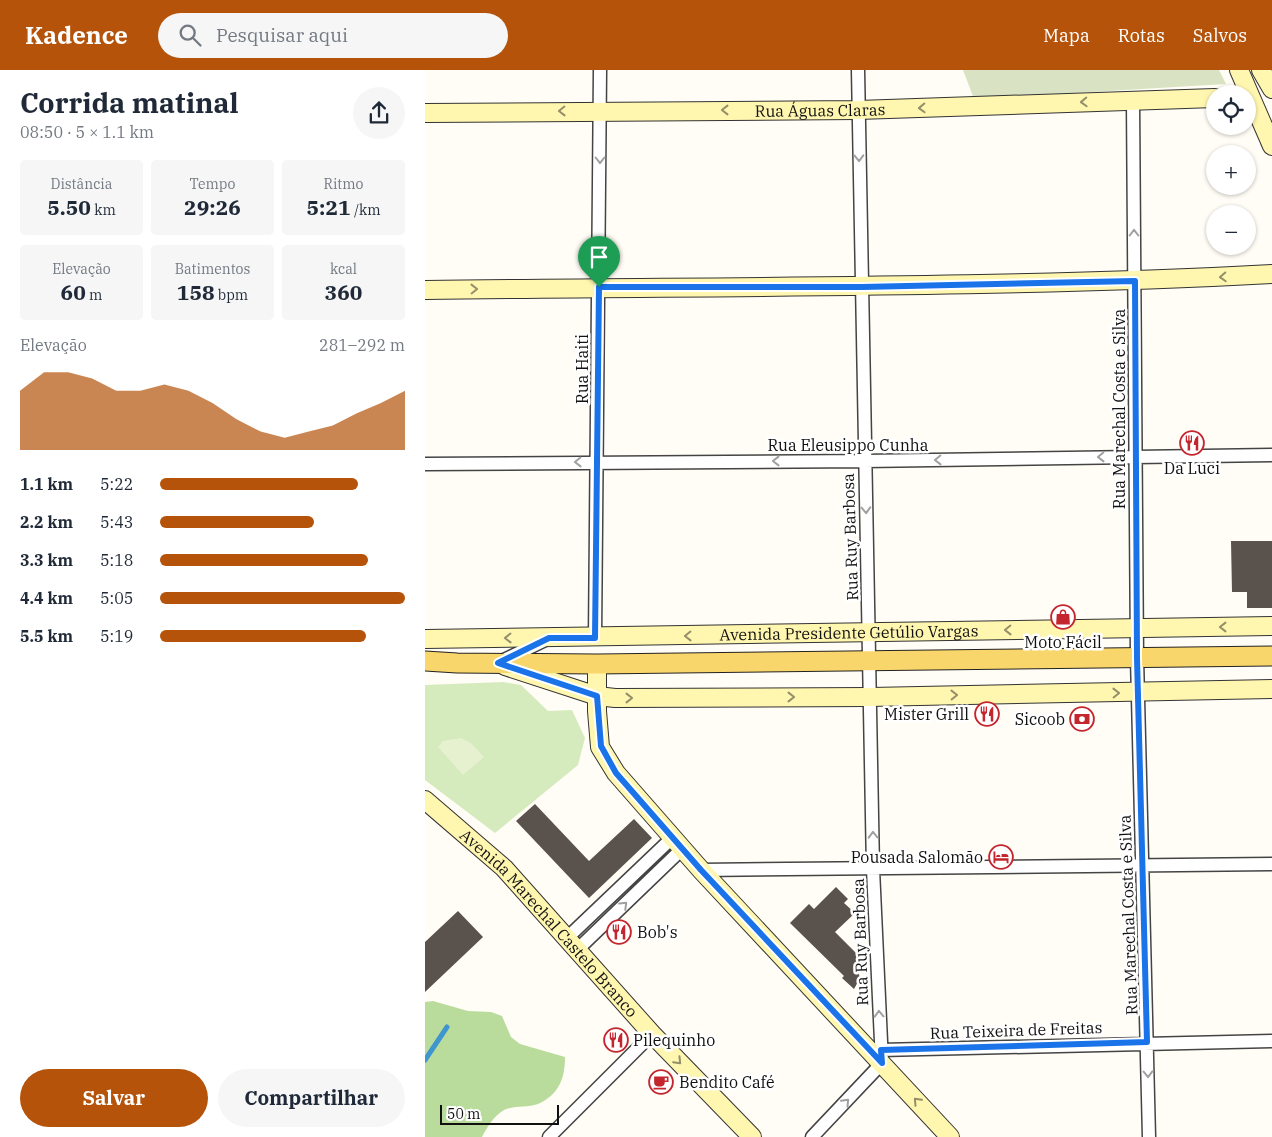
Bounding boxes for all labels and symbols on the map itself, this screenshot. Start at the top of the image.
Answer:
one-way arrow [1080,97,1088,108]
street label: Rua Águas Claras [755,99,886,121]
one-way arrow [918,102,926,113]
one-way arrow [720,105,728,115]
one-way arrow [558,106,566,116]
one-way arrow [854,155,865,163]
one-way arrow [595,156,605,164]
one-way arrow [1129,228,1139,236]
pin [578,236,620,287]
one-way arrow [1219,271,1227,282]
one-way arrow [470,284,478,294]
street label: Rua Marechal Costa e Silva [1109,308,1129,509]
street label: Rua Haiti [572,334,592,404]
restaurant icon: Da Luci [1179,430,1205,456]
street label: Rua Eleusippo Cunha [767,435,929,455]
one-way arrow [1097,452,1104,462]
one-way arrow [934,455,942,465]
one-way arrow [772,456,780,466]
one-way arrow [574,457,582,467]
place label: Da Luci [1164,458,1220,478]
street label: Rua Ruy Barbosa [838,473,862,601]
one-way arrow [860,506,871,514]
shop icon: Moto Fácil [1050,604,1076,630]
street label: Avenida Presidente Getúlio Vargas [719,621,979,644]
one-way arrow [1219,622,1227,632]
one-way arrow [1004,625,1012,635]
one-way arrow [684,631,692,641]
place label: Moto Fácil [1024,632,1102,652]
one-way arrow [504,633,512,644]
one-way arrow [1112,688,1120,698]
one-way arrow [950,690,958,700]
one-way arrow [788,692,795,702]
one-way arrow [625,693,633,703]
restaurant icon: Mister Grill [974,701,1000,727]
place label: Mister Grill [884,704,969,724]
bank icon: Sicoob [1069,706,1095,732]
place label: Sicoob [1015,709,1065,729]
street label: Rua Marechal Costa e Silva [1114,814,1141,1016]
street label: Avenida Marechal Castelo Branco [456,825,642,1021]
one-way arrow [868,830,878,838]
hotel icon: Pousada Salomão [988,844,1014,870]
place label: Pousada Salomão [851,847,983,867]
street label: Rua Ruy Barbosa [848,878,872,1006]
one-way arrow [618,902,627,911]
restaurant icon: Bob's [606,919,632,945]
place label: Bob's [637,922,678,942]
one-way arrow [874,1010,884,1018]
street label: Rua Teixeira de Freitas [929,1017,1103,1043]
restaurant icon: Pilequinho [603,1027,629,1053]
place label: Pilequinho [633,1030,715,1050]
one-way arrow [672,1055,681,1064]
cafe icon: Bendito Café [648,1069,674,1095]
one-way arrow [1143,1070,1153,1078]
place label: Bendito Café [679,1072,775,1092]
one-way arrow [840,1098,849,1107]
one-way arrow [914,1098,923,1107]
scale bar [440,1102,559,1125]

